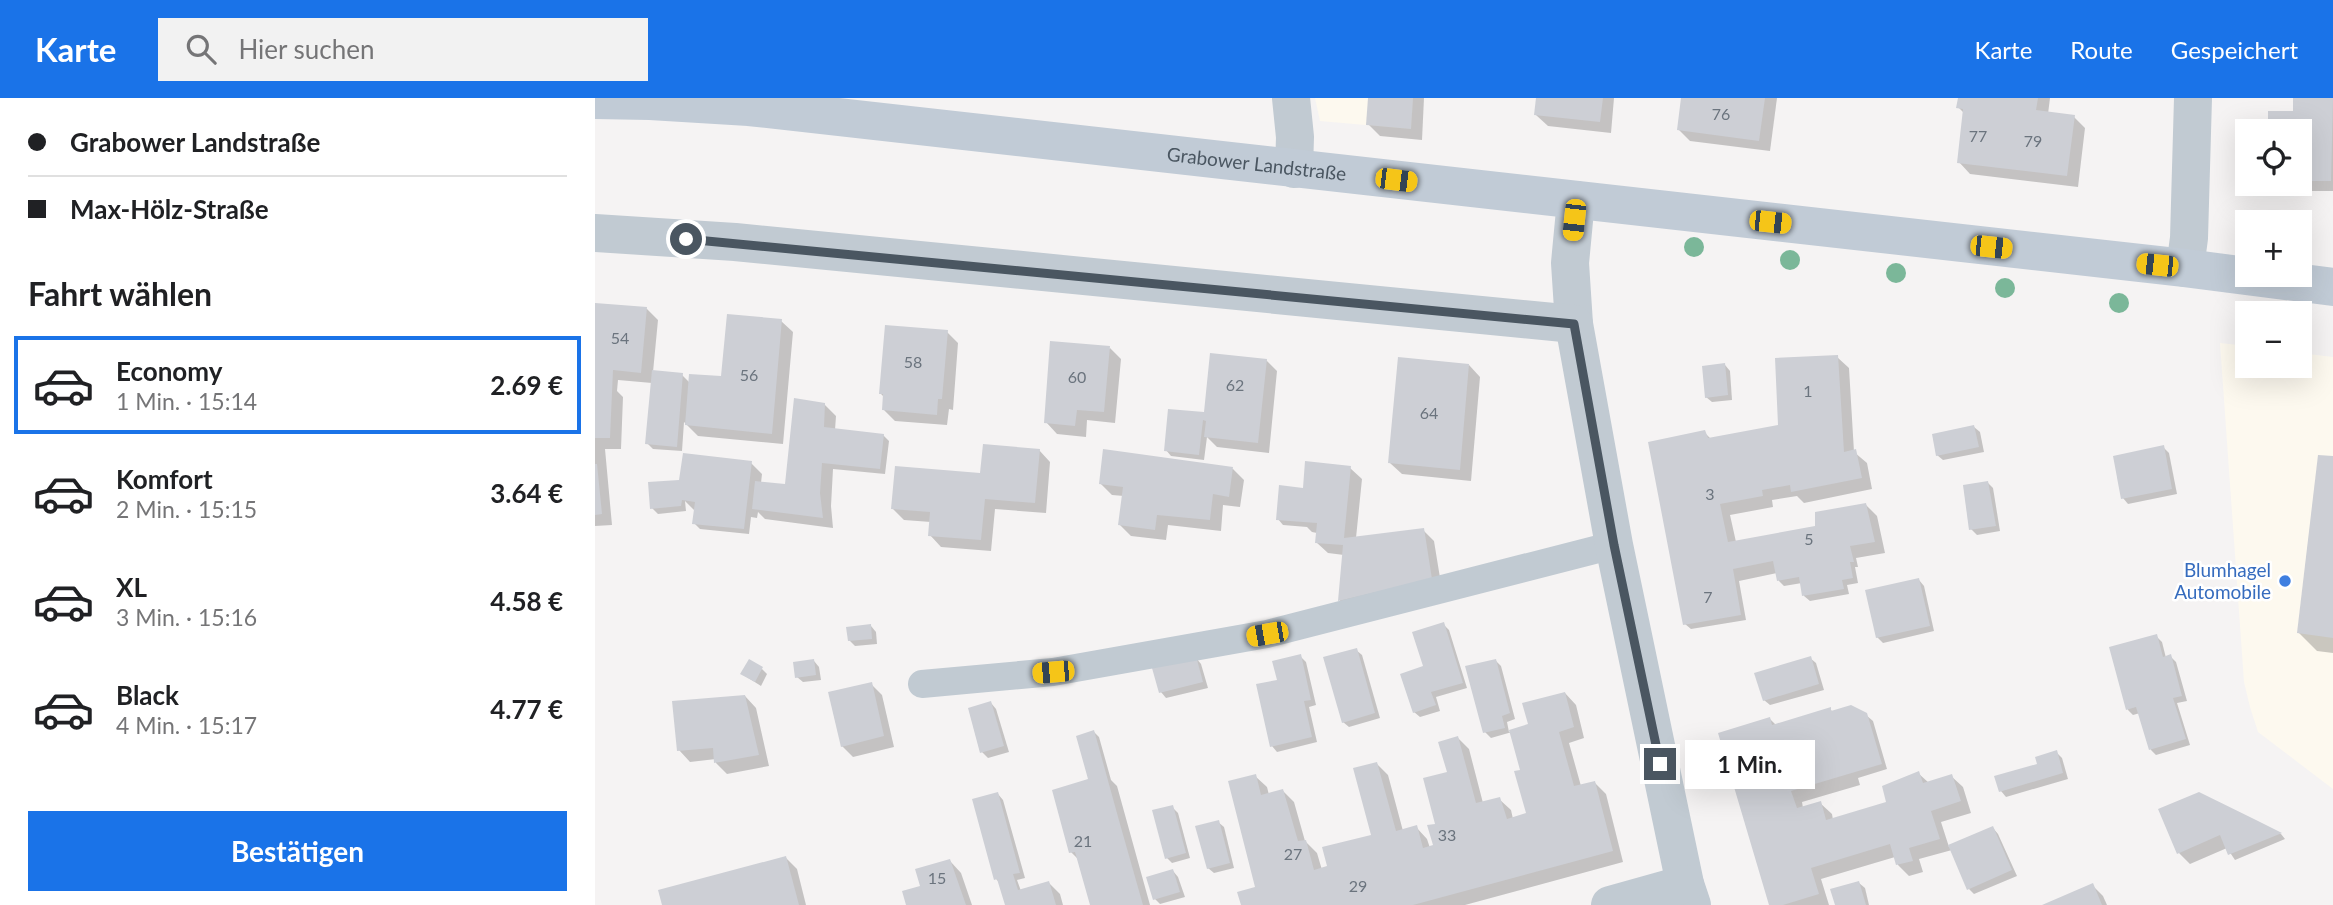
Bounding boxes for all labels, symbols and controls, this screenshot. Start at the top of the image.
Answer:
search box [158,18,648,81]
text: Karte [35,29,116,69]
icon: search [182,30,220,68]
text: Hier suchen [238,33,375,65]
text: Karte [1975,35,2032,64]
text: Route [2070,35,2133,64]
text: Gespeichert [2171,35,2298,64]
house number: 76 [1712,104,1730,123]
map controls [2235,119,2312,378]
button: locate [2235,119,2312,196]
text: Grabower Landstraße [70,126,320,158]
house number: 77 [1969,126,1987,145]
house number: 79 [2024,131,2042,150]
street label: Grabower Landstraße [1166,142,1348,185]
car [1374,167,1419,193]
text: Max-Hölz-Straße [70,193,269,225]
car [1562,198,1587,242]
car [1749,209,1792,235]
button: + [2235,210,2312,287]
route start [670,223,702,255]
car [1970,234,2013,260]
car [2136,252,2179,278]
text: Fahrt wählen [28,274,212,313]
button: − [2235,301,2312,378]
house number: 54 [611,328,629,347]
house number: 58 [904,352,922,371]
icon: car [32,354,95,417]
text: Economy [116,355,222,387]
house number: 56 [740,365,758,384]
house number: 60 [1068,367,1086,386]
text: 2.69 € [490,369,563,401]
house number: 62 [1226,375,1244,394]
house number: 1 [1803,381,1813,400]
text: 1 Min. · 15:14 [116,387,257,415]
house number: 64 [1420,403,1438,422]
icon: car [32,462,95,525]
text: Komfort [116,463,213,495]
text: 3.64 € [490,477,563,509]
house number: 3 [1705,484,1715,503]
text: 2 Min. · 15:15 [116,495,257,523]
house number: 5 [1804,529,1814,548]
place label: Blumhagel Automobile [2174,558,2271,603]
icon: car [32,570,95,633]
text: XL [116,571,147,603]
marker: Blumhagel Automobile [2277,573,2293,589]
text: 4.58 € [490,585,563,617]
house number: 7 [1703,587,1713,606]
text: 3 Min. · 15:16 [116,603,257,631]
car [1245,620,1290,648]
car [1032,660,1075,684]
icon: car [32,678,95,741]
text: Black [116,679,179,711]
text: 4.77 € [490,693,563,725]
text: 4 Min. · 15:17 [116,711,257,739]
callout: 1 Min. [1685,740,1814,788]
route end [1644,748,1676,780]
text: 1 Min. [1718,750,1782,778]
button: Bestätigen [28,811,567,891]
house number: 33 [1438,825,1456,844]
house number: 21 [1074,831,1092,850]
house number: 27 [1284,844,1302,863]
house number: 15 [928,868,946,887]
house number: 29 [1349,876,1367,895]

